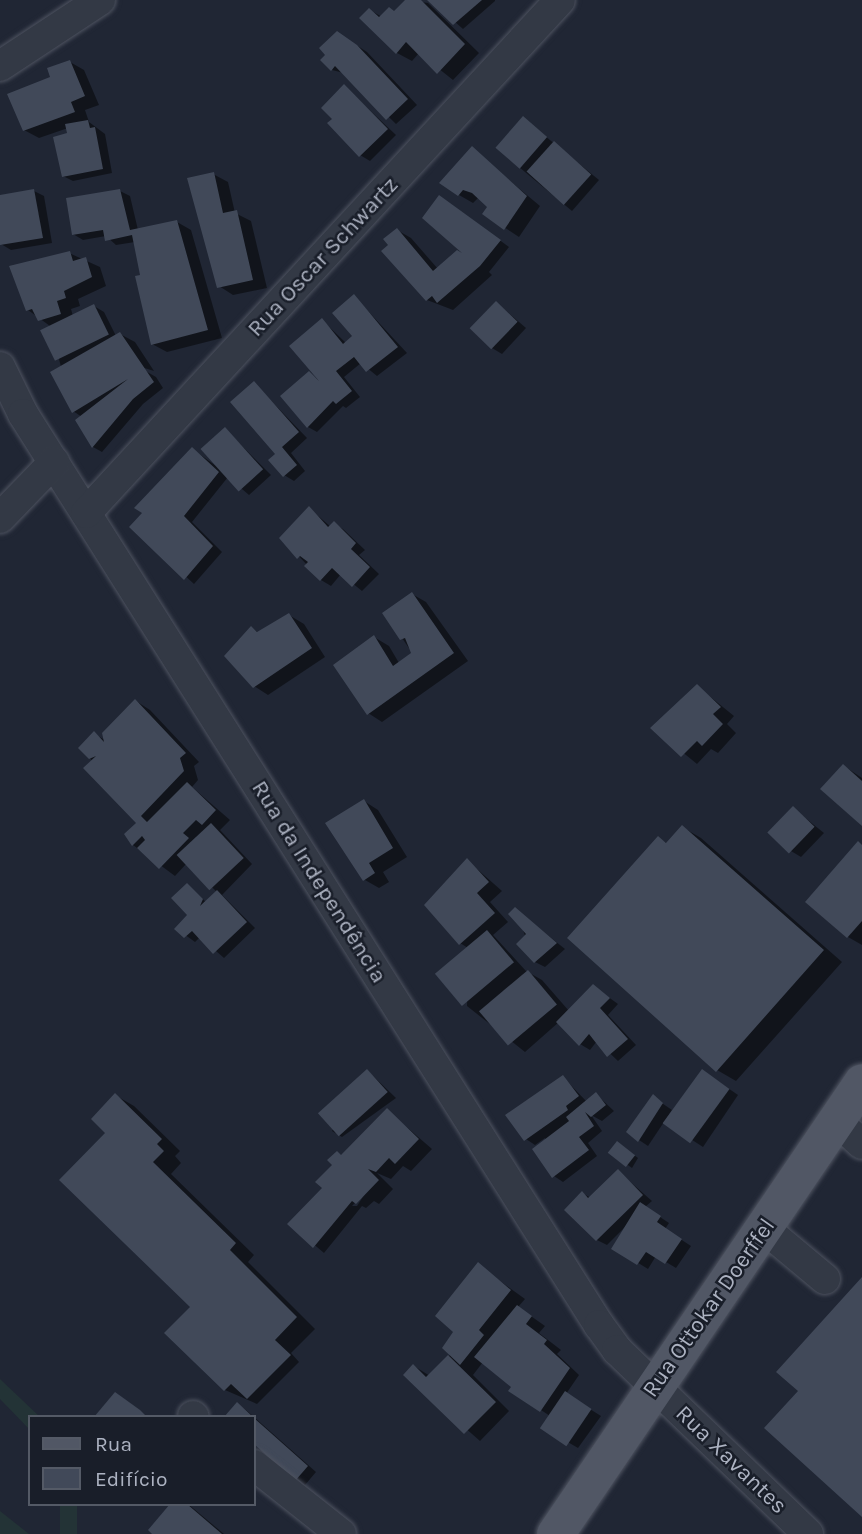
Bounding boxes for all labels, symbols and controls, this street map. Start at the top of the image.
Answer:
street label: Rua Oscar Schwartz [242,171,404,343]
street label: Rua da Independência [245,776,393,988]
street label: Rua Ottokar Doerffel [637,1213,781,1403]
street label: Rua Xavantes [670,1400,792,1520]
legend [28,1415,256,1506]
text: Rua [95,1432,132,1456]
text: Edifício [95,1467,168,1491]

